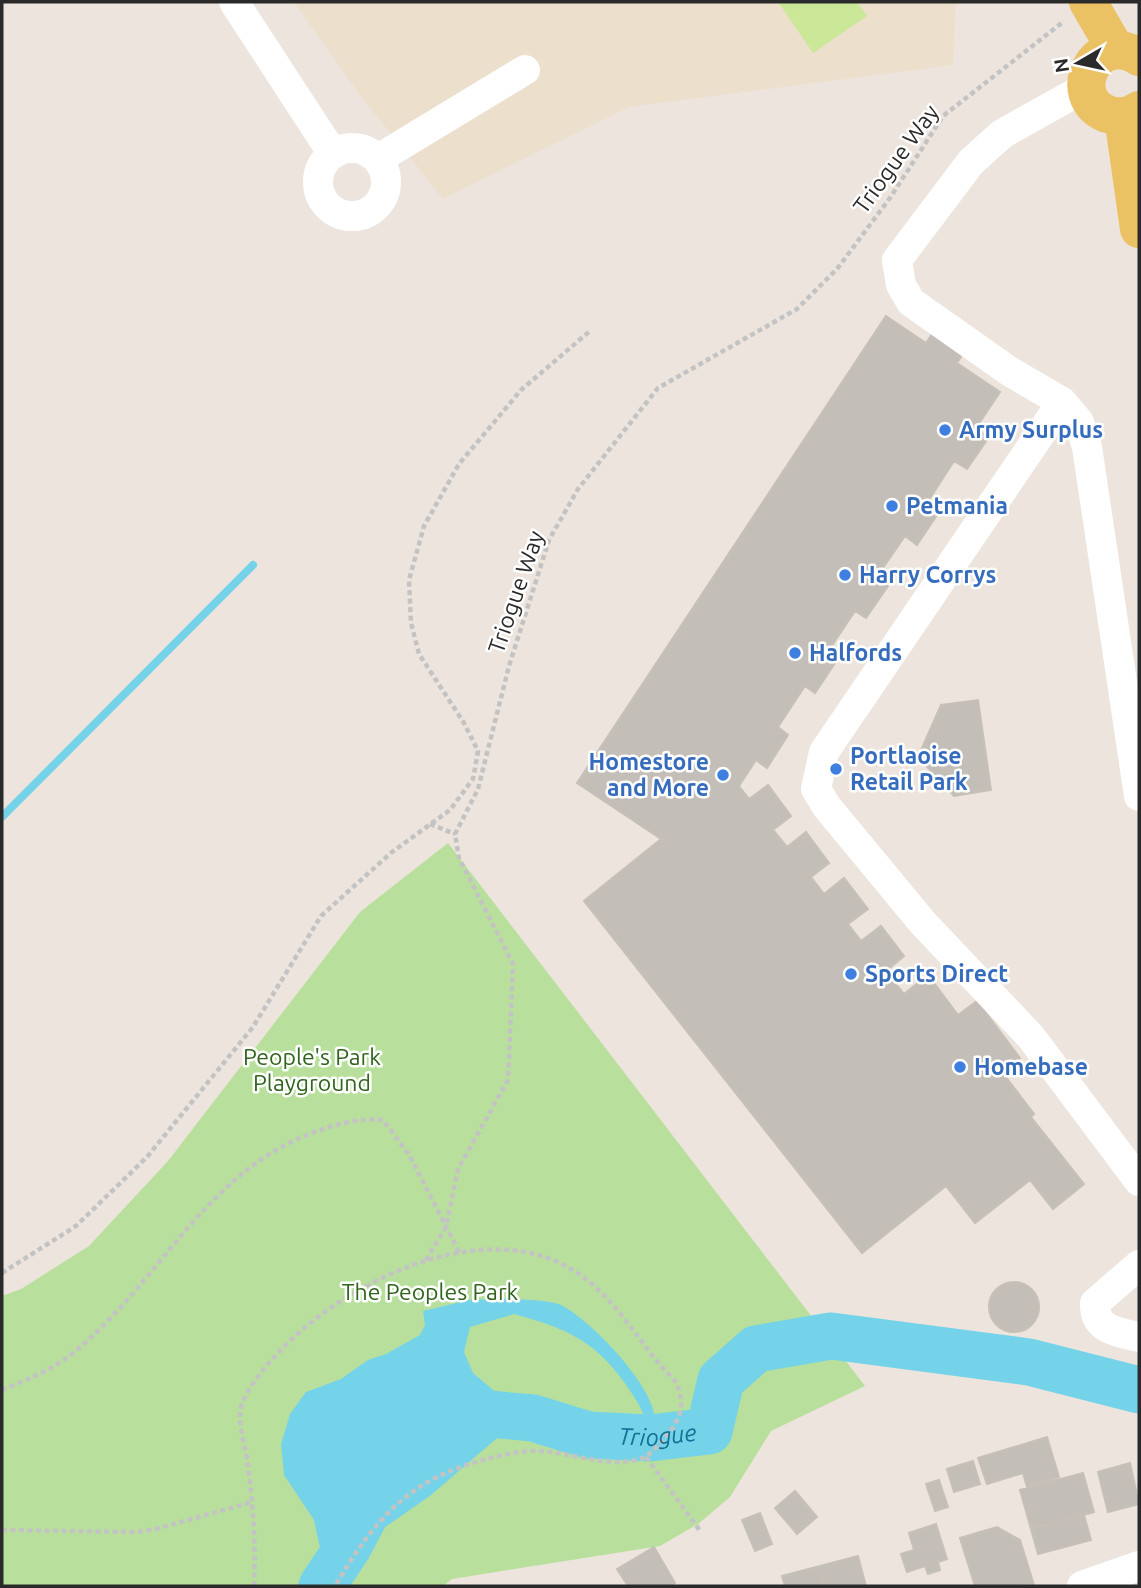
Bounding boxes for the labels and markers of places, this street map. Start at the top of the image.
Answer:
place label: Army Surplus [959,417,1103,442]
marker: Army Surplus [937,422,953,438]
place label: Petmania [906,493,1008,518]
marker: Petmania [884,498,900,514]
place label: Harry Corrys [859,562,996,587]
marker: Harry Corrys [837,567,853,583]
place label: Halfords [809,640,902,665]
marker: Halfords [787,645,803,661]
place label: Portlaoise Retail Park [850,743,968,794]
place label: Homestore and More [589,749,709,800]
marker: Portlaoise Retail Park [828,761,844,777]
marker: Homestore and More [715,767,731,783]
place label: Sports Direct [865,961,1008,986]
marker: Sports Direct [843,966,859,982]
place label: Homebase [974,1054,1088,1079]
marker: Homebase [952,1059,968,1075]

